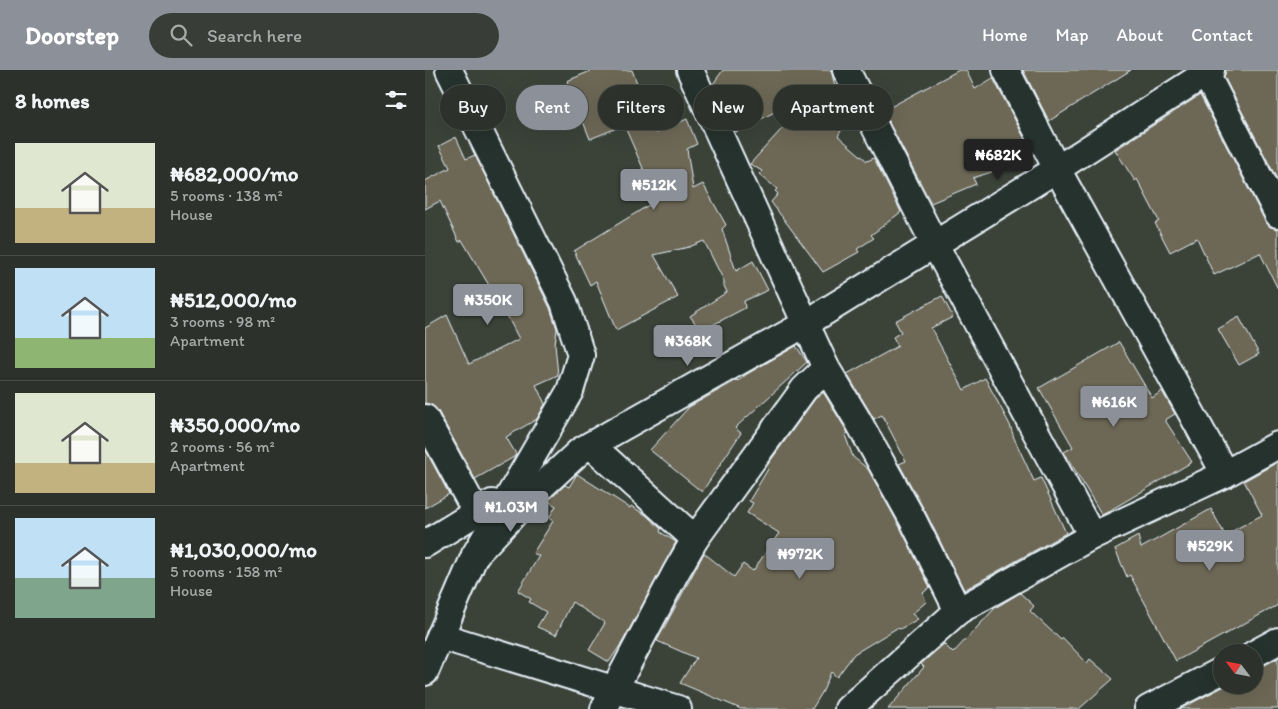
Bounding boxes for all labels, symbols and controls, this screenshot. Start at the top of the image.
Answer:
search box [149,13,499,58]
text: Doorstep [25,21,119,50]
icon: search [167,21,195,49]
text: Search here [207,24,302,47]
text: Home [982,24,1028,46]
text: Map [1056,24,1089,46]
text: About [1117,24,1163,46]
text: Contact [1191,24,1253,46]
chip: Buy [440,85,506,130]
chip: Rent [516,85,588,130]
chip: Filters [598,85,684,130]
chip: New [694,85,763,130]
chip: Apartment [773,85,893,130]
icon: filters [382,86,410,114]
text: 8 homes [15,88,90,113]
pin: ₦682K [963,138,1033,181]
text: ₦682K [975,145,1021,164]
text: ₦682,000/mo [170,161,299,186]
icon: home [55,163,115,223]
pin: ₦512K [619,168,689,211]
text: ₦512K [631,175,677,194]
text: 5 rooms · 138 m² [170,186,283,205]
text: House [170,205,213,224]
pin: ₦350K [453,284,523,326]
text: ₦512,000/mo [170,287,297,312]
icon: home [55,288,115,348]
text: ₦350K [464,290,512,309]
text: 3 rooms · 98 m² [170,312,275,331]
pin: ₦368K [653,324,723,367]
text: Apartment [170,331,245,350]
text: ₦368K [665,331,711,350]
pin: ₦616K [1079,386,1149,428]
text: ₦616K [1091,392,1137,411]
text: ₦350,000/mo [170,412,300,437]
icon: home [55,413,115,473]
text: 2 rooms · 56 m² [170,437,275,456]
text: Apartment [170,456,245,475]
pin: ₦1.03M [470,490,552,533]
text: ₦1.03M [484,497,538,516]
pin: ₦529K [1175,530,1245,572]
text: ₦529K [1187,536,1233,555]
text: ₦1,030,000/mo [170,537,317,562]
icon: home [55,538,115,598]
pin: ₦972K [765,538,835,580]
text: ₦972K [777,544,823,563]
text: 5 rooms · 158 m² [170,562,282,581]
text: House [170,581,213,600]
north arrow [1213,644,1263,694]
map controls [1213,644,1263,694]

